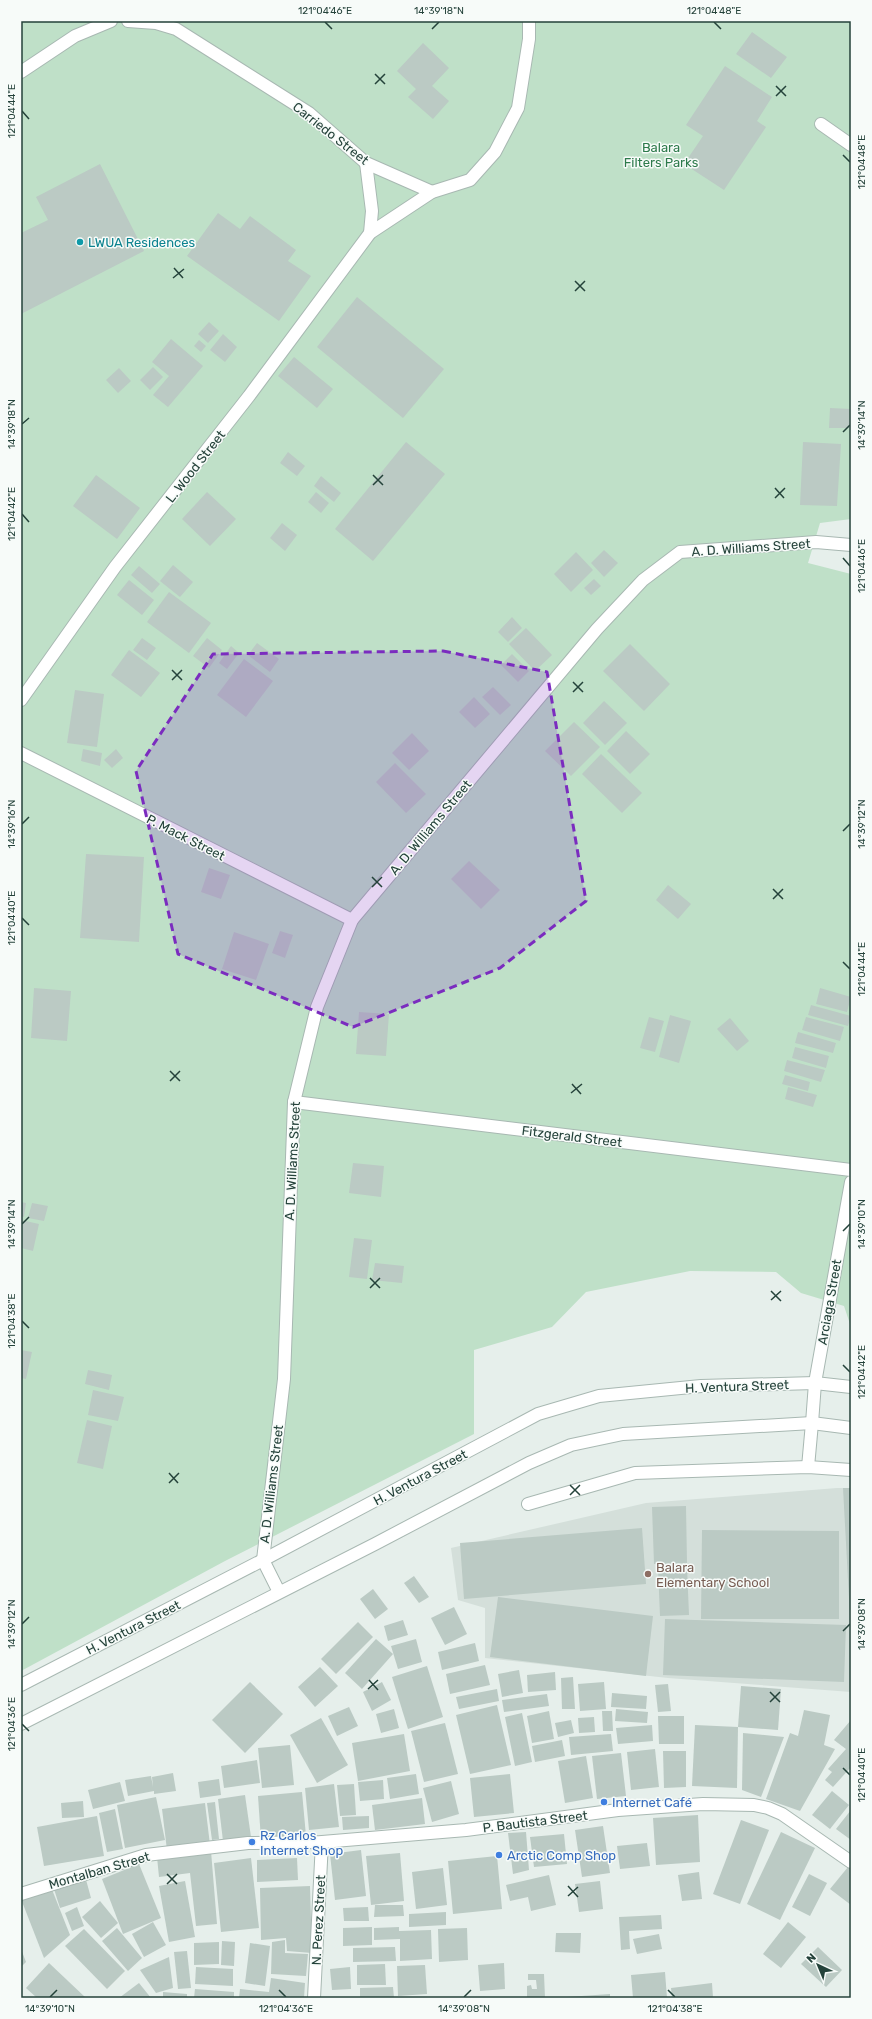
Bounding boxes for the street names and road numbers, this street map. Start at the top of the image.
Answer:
street label: Carriedo Street [290,99,372,168]
street label: L. Wood Street [163,427,228,505]
street label: A. D. Williams Street [691,536,811,559]
street label: A. D. Williams Street [386,777,474,878]
street label: P. Mack Street [144,811,227,864]
street label: A. D. Williams Street [282,1101,303,1221]
street label: Fitzgerald Street [521,1123,623,1151]
street label: Arciaga Street [815,1258,845,1346]
street label: H. Ventura Street [685,1377,789,1396]
street label: A. D. Williams Street [257,1424,286,1544]
street label: H. Ventura Street [371,1446,470,1508]
street label: H. Ventura Street [84,1597,183,1658]
street label: P. Bautista Street [482,1808,588,1835]
street label: Montalban Street [47,1849,151,1892]
street label: N. Perez Street [309,1874,328,1966]

